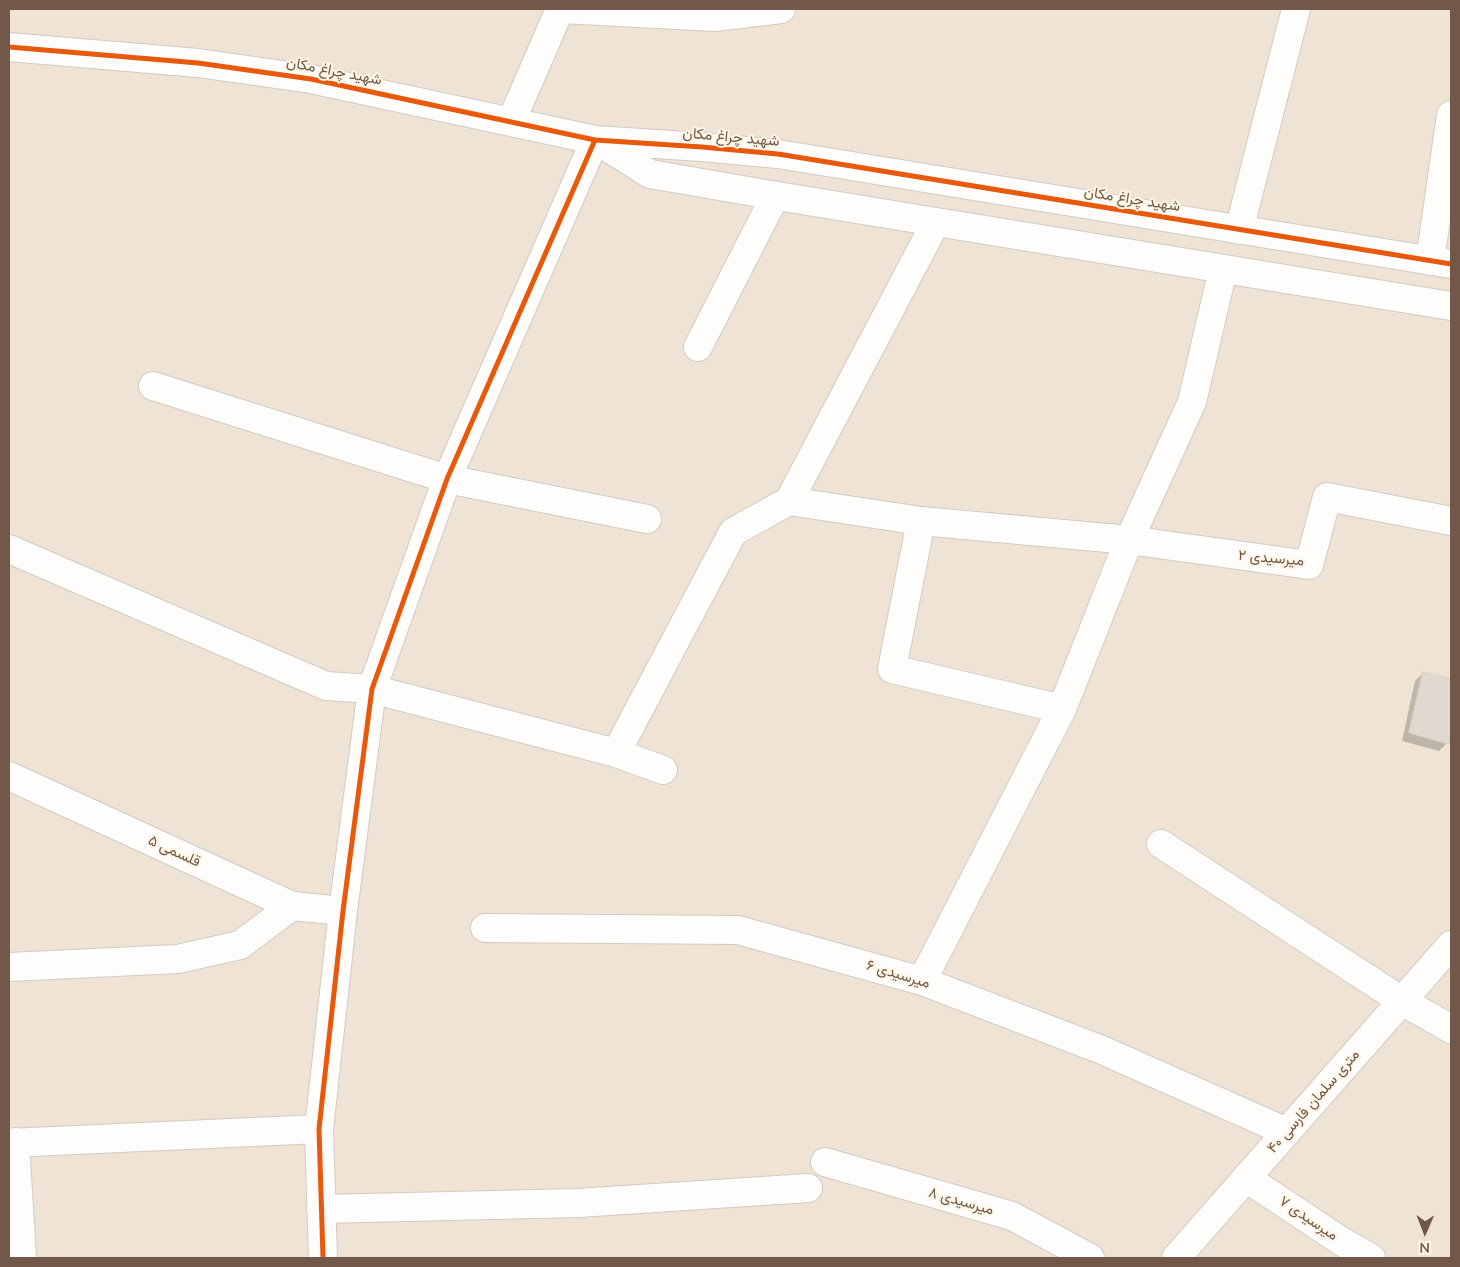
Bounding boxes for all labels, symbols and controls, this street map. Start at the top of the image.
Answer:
street label: شهید چراغ مکان [285,54,383,90]
street label: شهید چراغ مکان [682,125,780,151]
street label: شهید چراغ مکان [1083,184,1181,216]
street label: میرسیدی ۲ [1237,547,1305,571]
street label: قلسمی ۵ [145,832,203,872]
street label: میرسیدی ۶ [864,957,932,993]
street label: ۴۰ متری سلمان فارسی [1264,1046,1364,1158]
street label: میرسیدی ۸ [926,1184,996,1220]
street label: میرسیدی ۷ [1275,1193,1341,1245]
north arrow [1400,1207,1450,1257]
text: N [1419,1238,1430,1257]

